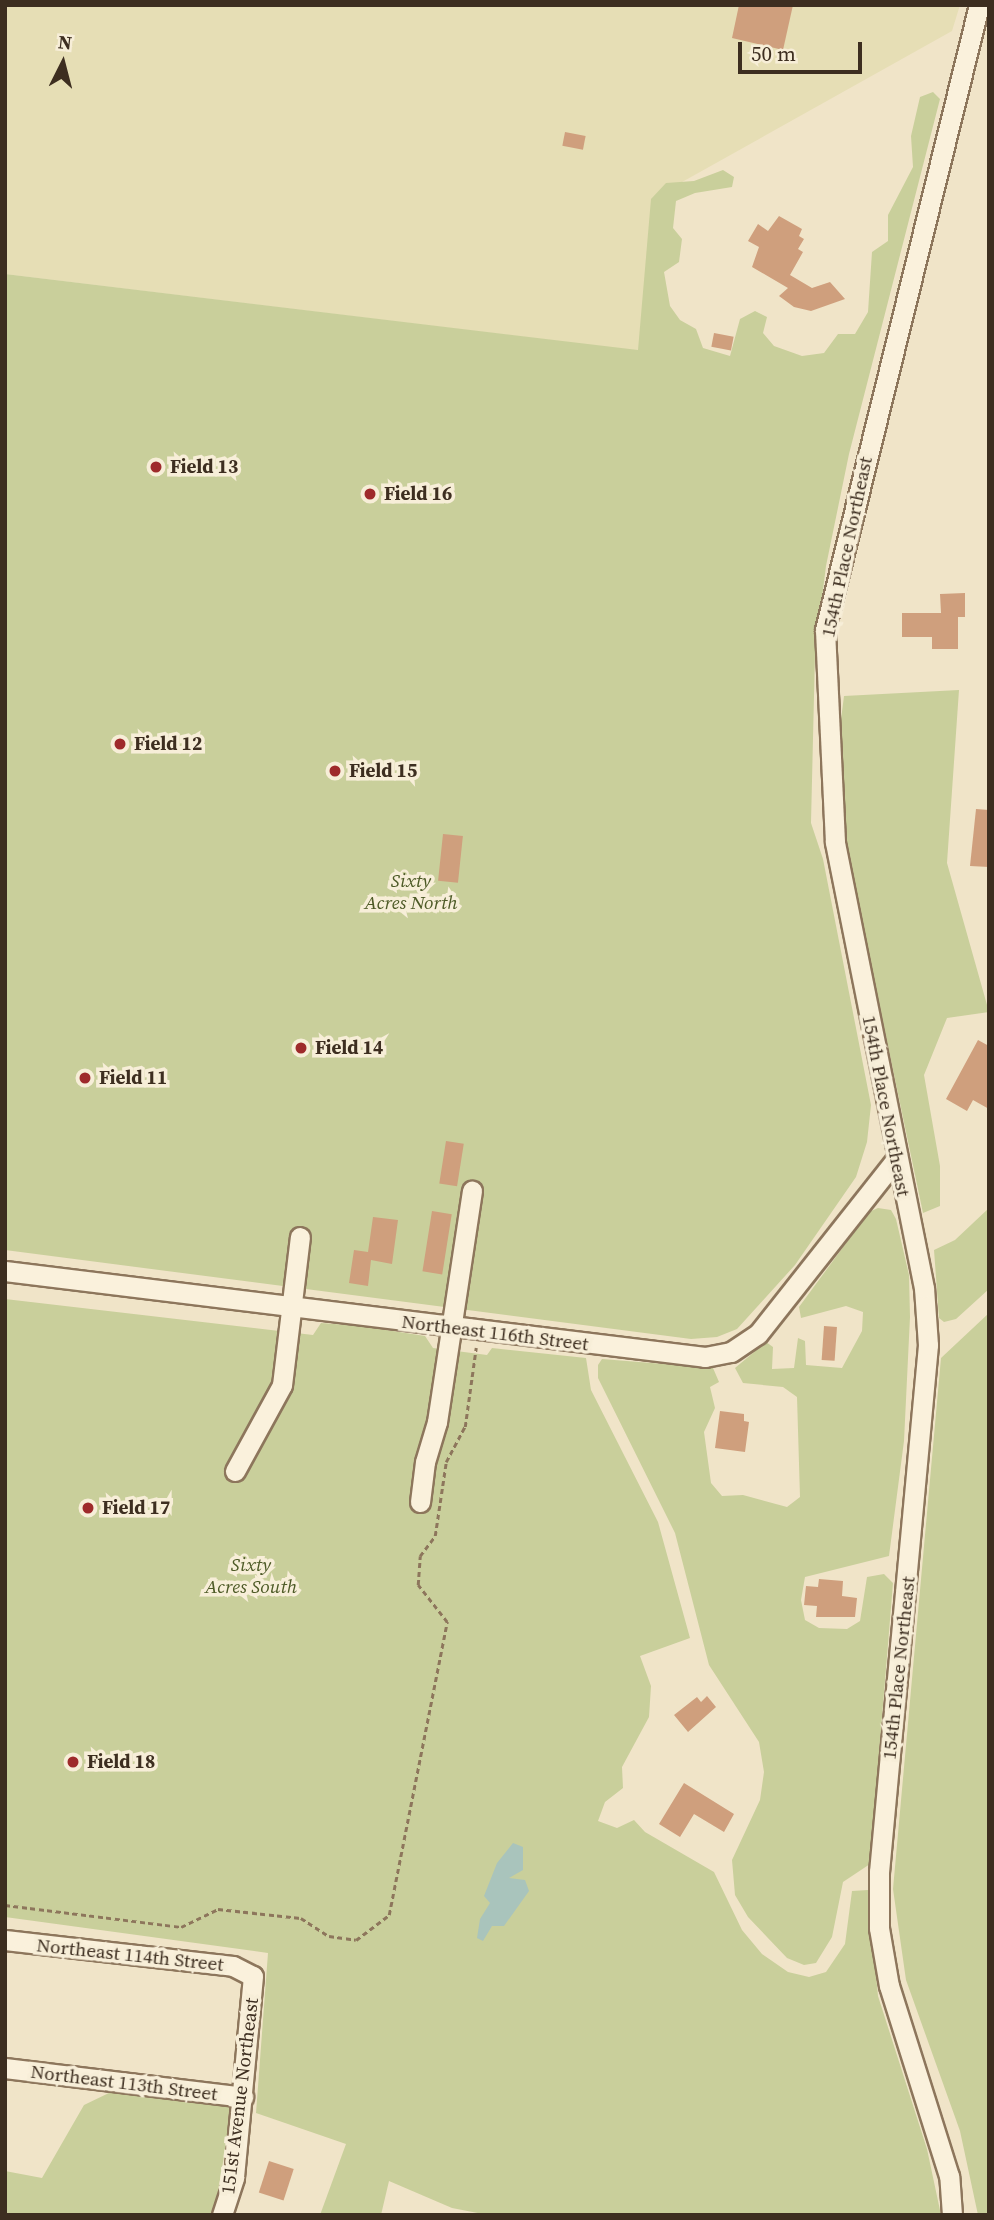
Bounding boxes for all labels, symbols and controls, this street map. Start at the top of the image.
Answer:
north arrow [28,28,98,98]
text: N [57,28,73,56]
scale bar [742,28,866,72]
text: 50 m [751,39,796,68]
street label: 154th Place Northeast [817,455,877,639]
place label: Field 13 [170,456,238,478]
marker: Field 13 [148,459,164,475]
place label: Field 16 [384,483,452,505]
marker: Field 16 [362,486,378,502]
place label: Field 12 [134,733,202,755]
marker: Field 12 [112,736,128,752]
place label: Field 15 [349,760,417,782]
marker: Field 15 [327,763,343,779]
park label: Sixty Acres North [364,870,458,914]
street label: 154th Place Northeast [857,1014,915,1198]
place label: Field 14 [315,1037,383,1059]
marker: Field 14 [293,1040,309,1056]
place label: Field 11 [99,1067,167,1089]
marker: Field 11 [77,1070,93,1086]
street label: Northeast 116th Street [400,1310,590,1356]
place label: Field 17 [102,1497,170,1519]
marker: Field 17 [80,1500,96,1516]
park label: Sixty Acres South [205,1554,297,1598]
street label: 154th Place Northeast [878,1575,920,1761]
place label: Field 18 [87,1751,155,1773]
marker: Field 18 [65,1754,81,1770]
street label: Northeast 114th Street [35,1934,225,1976]
street label: 151st Avenue Northeast [217,1996,263,2196]
street label: Northeast 113th Street [29,2060,219,2106]

